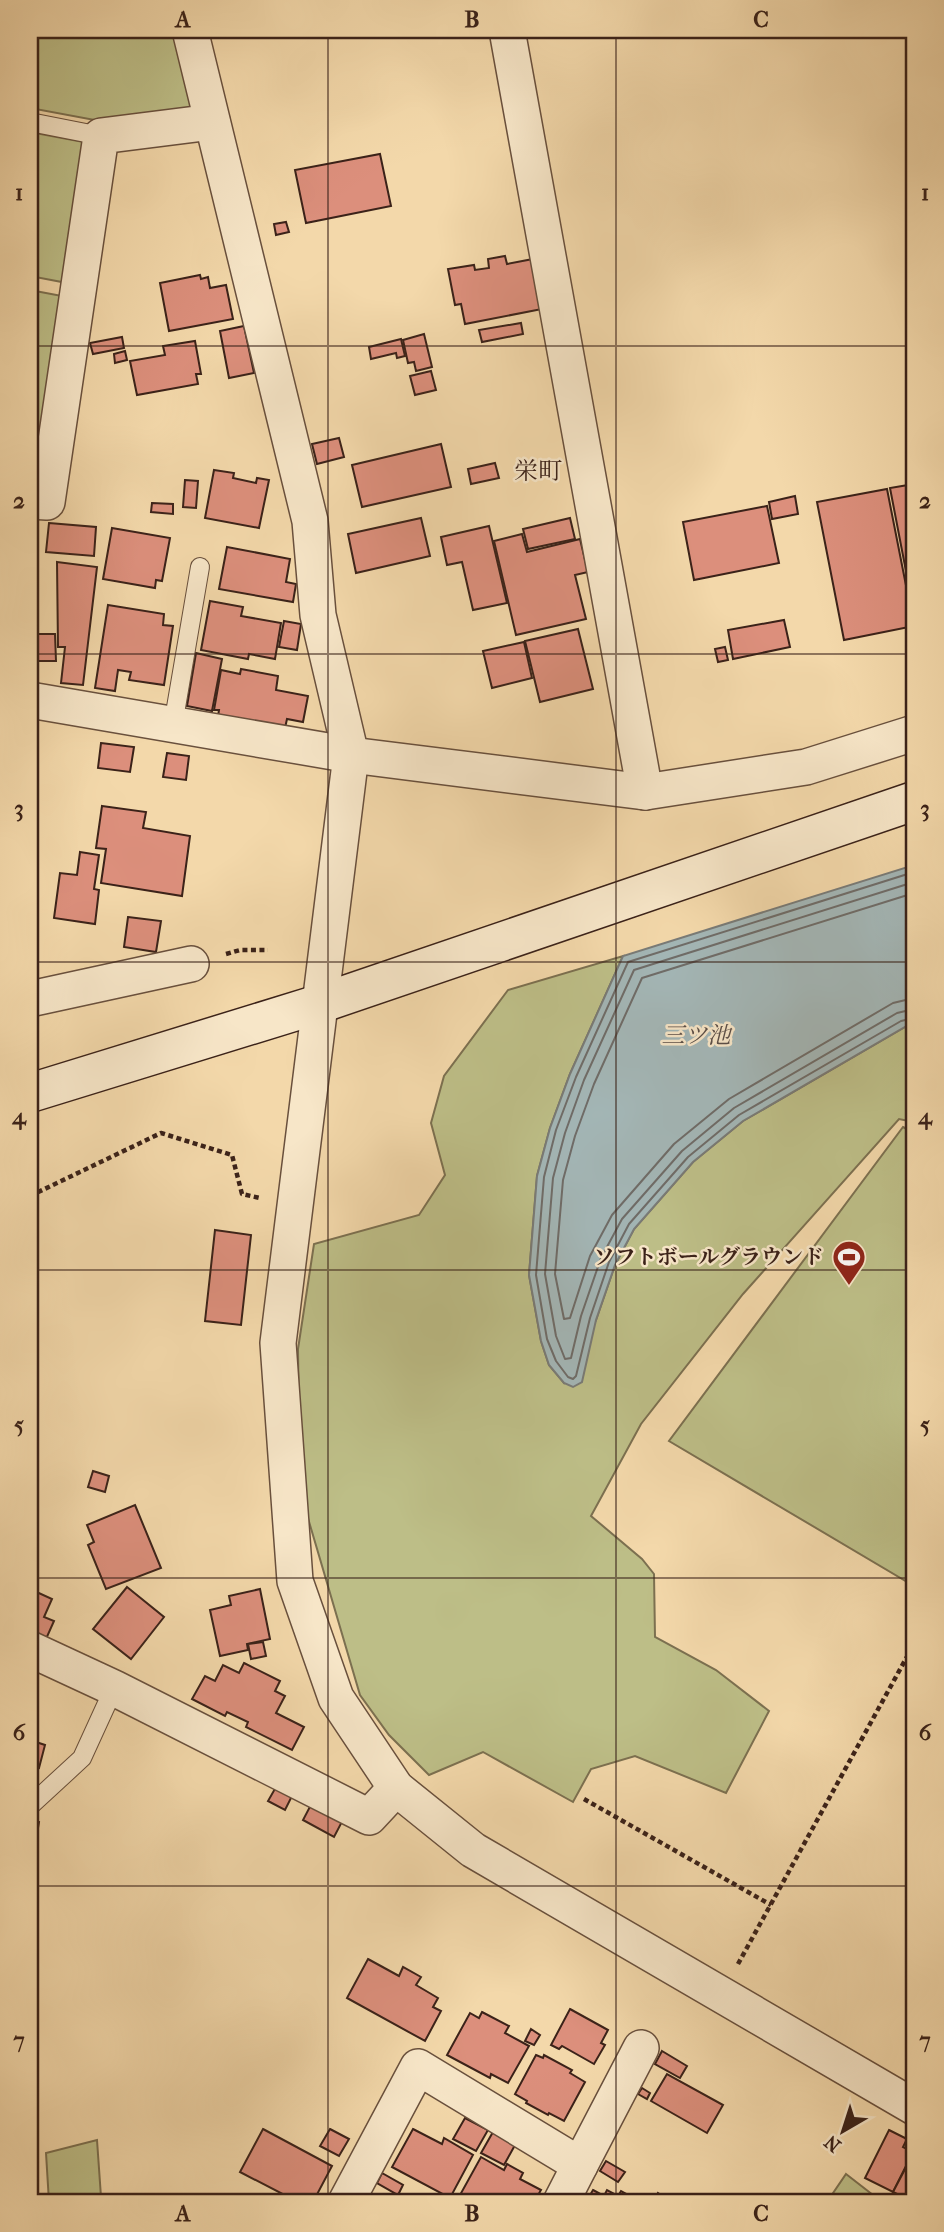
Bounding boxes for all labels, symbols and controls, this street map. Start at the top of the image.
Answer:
text: A [174,6,192,33]
text: B [465,6,480,33]
text: C [753,6,769,33]
text: 1 [15,179,23,206]
text: 1 [921,179,929,206]
district label: 栄町 [514,457,562,485]
text: 2 [13,487,25,514]
text: 2 [919,487,931,514]
text: 3 [14,795,24,822]
text: 3 [920,795,930,822]
water label: 三ツ池 [662,1022,734,1049]
text: 4 [11,1103,27,1130]
text: 4 [917,1103,933,1130]
sports icon: ソフトボールグラウンド [830,1238,868,1287]
place label: ソフトボールグラウンド [594,1245,824,1269]
text: 5 [14,1411,24,1438]
text: 5 [920,1411,930,1438]
text: 6 [13,1719,26,1746]
text: 6 [919,1719,932,1746]
text: 7 [12,2027,25,2054]
text: 7 [918,2027,931,2054]
north arrow [808,2096,878,2166]
text: N [820,2130,845,2157]
text: A [174,2200,192,2227]
text: B [465,2200,480,2227]
text: C [753,2200,769,2227]

